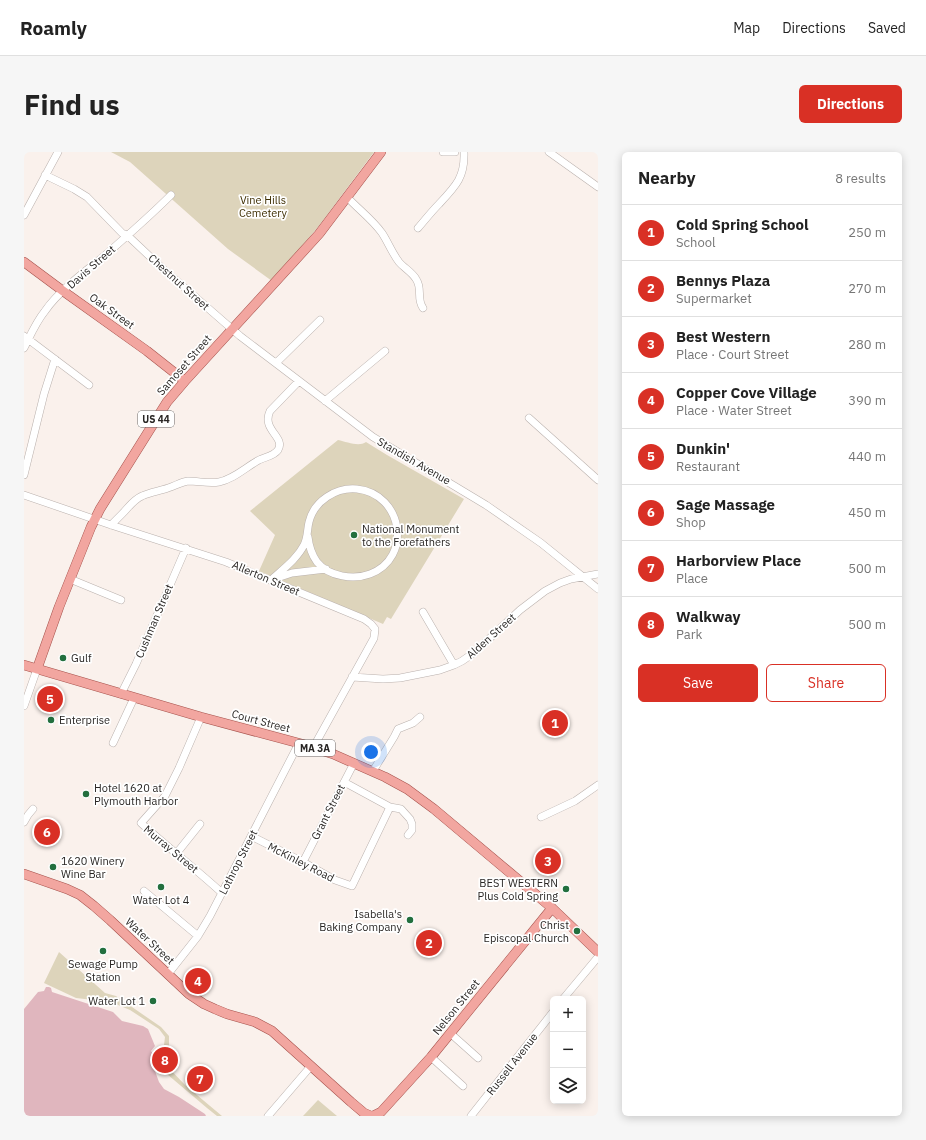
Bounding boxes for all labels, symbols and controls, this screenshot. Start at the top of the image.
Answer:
text: Roamly [20,16,87,40]
text: Map [733,19,760,37]
text: Directions [782,19,846,37]
text: Saved [868,19,906,37]
button: Directions [799,85,902,123]
text: Find us [24,86,120,123]
text: Nearby [638,167,696,189]
text: 8 results [835,170,886,187]
park label: Vine Hills Cemetery [239,193,288,220]
text: Cold Spring School [676,215,809,234]
text: 1 [647,224,655,241]
text: 250 m [848,224,886,241]
text: School [676,234,716,251]
street label: Davis Street [64,242,118,292]
street label: Chestnut Street [146,251,213,313]
text: Bennys Plaza [676,271,770,290]
text: 2 [647,280,655,297]
text: 270 m [848,280,886,297]
street label: Oak Street [87,290,137,332]
text: Supermarket [676,290,752,307]
text: Best Western [676,327,770,346]
street label: Samoset Street [154,332,214,398]
text: 3 [647,336,655,353]
text: 280 m [848,336,886,353]
text: Place · Court Street [676,346,789,363]
text: Copper Cove Village [676,383,817,402]
text: 4 [647,392,655,409]
text: 390 m [848,392,886,409]
text: Place · Water Street [676,402,792,419]
road number: US 44 [138,411,174,427]
street label: Standish Avenue [375,434,453,488]
text: Dunkin' [676,439,730,458]
text: 5 [647,448,655,465]
text: 440 m [848,448,886,465]
text: Restaurant [676,458,740,475]
text: Sage Massage [676,495,775,514]
text: 6 [647,504,655,521]
text: 450 m [848,504,886,521]
text: Shop [676,514,706,531]
place label: National Monument to the Forefathers [362,522,460,549]
marker: National Monument to the Forefathers [349,530,359,540]
text: Harborview Place [676,551,801,570]
street label: Allerton Street [230,557,302,599]
text: 7 [647,560,655,577]
text: 500 m [848,560,886,577]
text: Place [676,570,708,587]
street label: Cushman Street [132,582,176,660]
text: Walkway [676,607,741,626]
street label: Alden Street [463,610,519,662]
text: 8 [647,616,655,633]
text: 500 m [848,616,886,633]
text: Park [676,626,702,643]
place label: Gulf [71,651,92,665]
marker: Gulf [58,653,68,663]
button: Save [638,664,758,702]
button: Share [766,664,886,702]
pin: 5 [37,684,63,714]
street label: Court Street [230,706,292,736]
pin: 1 [542,708,568,738]
place label: Enterprise [59,713,110,727]
marker: Enterprise [46,715,56,725]
road number: MA 3A [295,740,335,756]
your location [361,742,381,762]
place label: Hotel 1620 at Plymouth Harbor [94,781,178,808]
street label: Grant Street [308,782,348,842]
marker: Hotel 1620 at Plymouth Harbor [81,789,91,799]
pin: 6 [34,817,60,847]
street label: Murray Street [141,822,201,876]
street label: Lothrop Street [216,827,260,897]
street label: McKinley Road [265,839,337,885]
pin: 3 [535,846,561,876]
place label: 1620 Winery Wine Bar [61,854,125,881]
marker: 1620 Winery Wine Bar [48,862,58,872]
place label: BEST WESTERN Plus Cold Spring [478,876,558,903]
marker: Water Lot 4 [156,882,166,892]
marker: BEST WESTERN Plus Cold Spring [561,884,571,894]
place label: Water Lot 4 [133,893,190,907]
place label: Isabella's Baking Company [319,907,402,934]
street label: Water Street [122,915,178,967]
marker: Isabella's Baking Company [405,915,415,925]
place label: Christ Episcopal Church [484,918,569,945]
marker: Christ Episcopal Church [572,926,582,936]
pin: 2 [416,928,442,958]
marker: Sewage Pump Station [98,946,108,956]
place label: Sewage Pump Station [68,957,138,984]
pin: 4 [185,966,211,996]
street label: Nelson Street [429,976,483,1038]
place label: Water Lot 1 [88,994,145,1008]
marker: Water Lot 1 [148,996,158,1006]
map controls [550,996,586,1104]
button: + [550,996,586,1032]
street label: Russell Avenue [483,1030,541,1098]
button: − [550,1032,586,1068]
pin: 8 [152,1045,178,1075]
pin: 7 [187,1064,213,1094]
button: layers [550,1068,586,1104]

